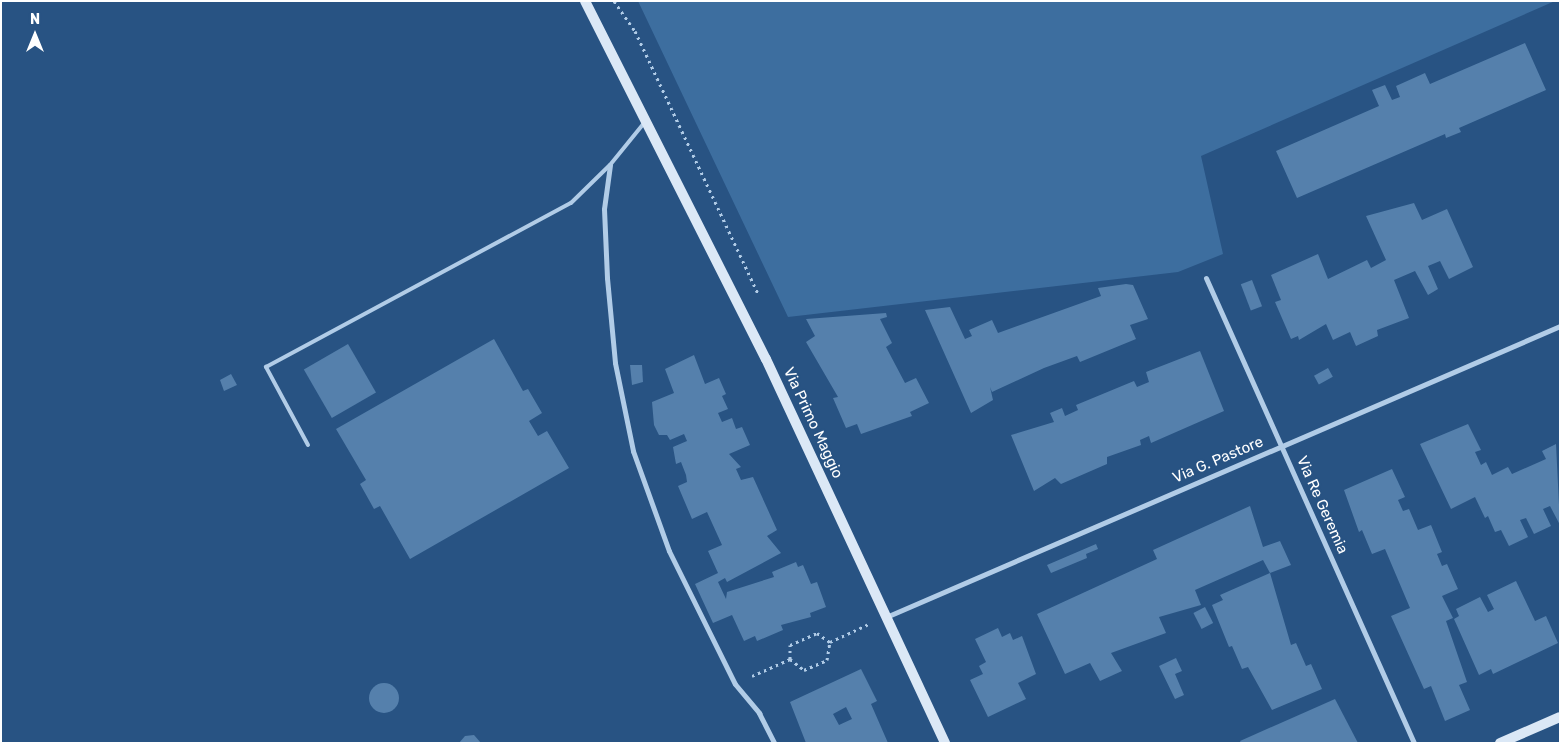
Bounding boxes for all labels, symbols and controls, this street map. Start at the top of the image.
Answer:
north arrow [10,10,60,60]
text: N [30,11,40,28]
street label: Via Primo Maggio [779,365,847,481]
street label: Via G. Pastore [1170,433,1266,487]
street label: Via Re Geremia [1292,453,1352,557]

